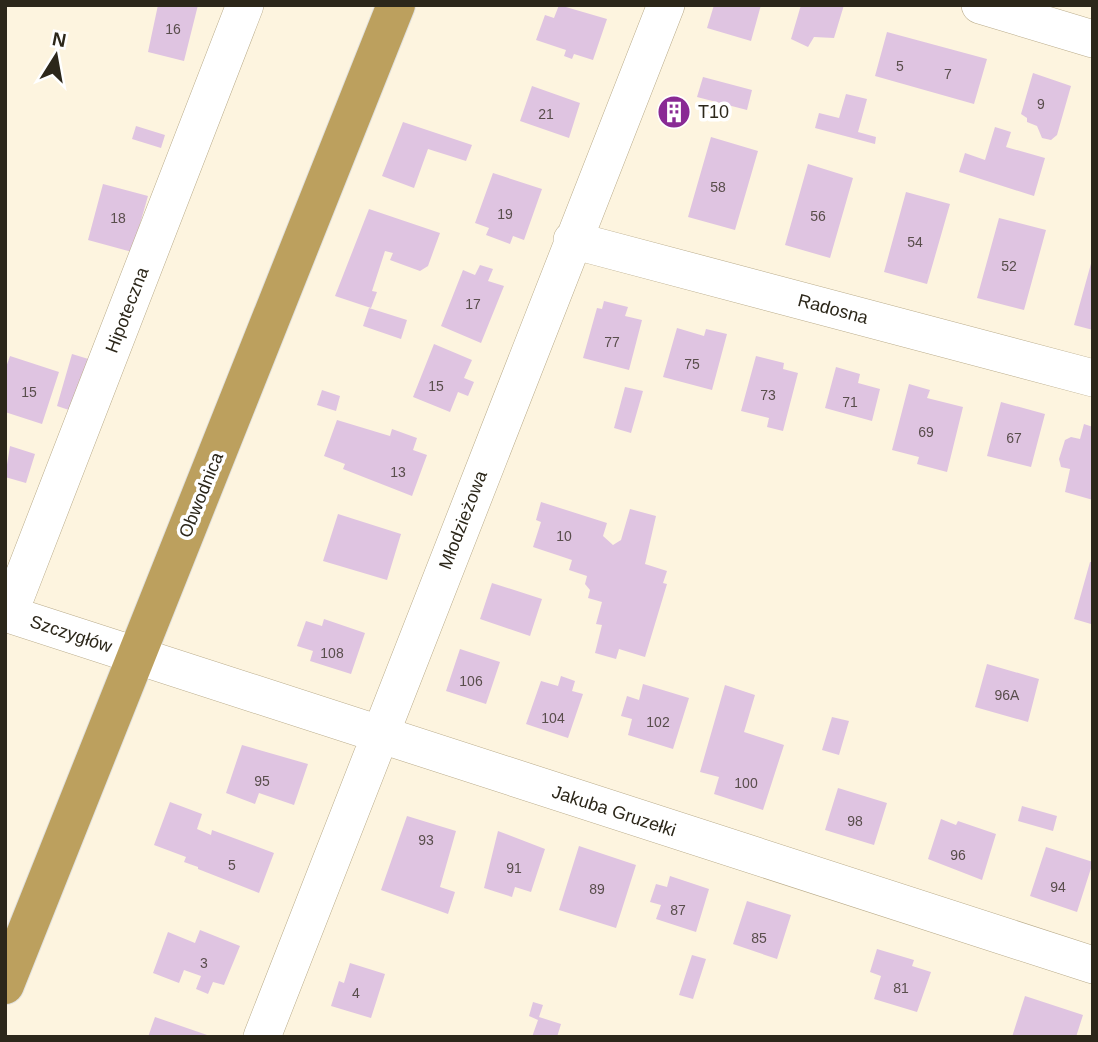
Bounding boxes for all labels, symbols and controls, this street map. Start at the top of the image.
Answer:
north arrow [21,21,91,91]
house number: 16 [165,21,181,37]
text: N [50,28,68,51]
house number: 5 [896,58,904,74]
house number: 7 [944,66,952,82]
building icon: T10 [655,93,693,131]
house number: 9 [1037,96,1045,112]
place label: T10 [698,102,729,122]
house number: 21 [538,106,554,122]
house number: 58 [710,179,726,195]
house number: 19 [497,206,513,222]
house number: 56 [810,208,826,224]
house number: 18 [110,210,126,226]
house number: 54 [907,234,923,250]
house number: 52 [1001,258,1017,274]
street label: Hipoteczna [102,263,153,356]
street label: Radosna [796,290,871,328]
house number: 17 [465,296,481,312]
house number: 77 [604,334,620,350]
house number: 75 [684,356,700,372]
house number: 15 [428,378,444,394]
house number: 15 [21,384,37,400]
house number: 73 [760,387,776,403]
house number: 71 [842,394,858,410]
house number: 69 [918,424,934,440]
house number: 67 [1006,430,1022,446]
street label: Obwodnica [175,449,228,540]
house number: 13 [390,464,406,480]
street label: Młodzieżowa [435,467,491,572]
house number: 10 [556,528,572,544]
street label: Szczygłów [27,611,115,657]
house number: 108 [320,645,344,661]
house number: 106 [459,673,483,689]
house number: 96A [995,687,1020,703]
house number: 104 [541,710,565,726]
house number: 102 [646,714,670,730]
house number: 95 [254,773,270,789]
house number: 100 [734,775,758,791]
street label: Jakuba Gruzełki [550,782,678,840]
house number: 98 [847,813,863,829]
house number: 93 [418,832,434,848]
house number: 96 [950,847,966,863]
house number: 5 [228,857,236,873]
house number: 91 [506,860,522,876]
house number: 94 [1050,879,1066,895]
house number: 89 [589,881,605,897]
house number: 87 [670,902,686,918]
house number: 85 [751,930,767,946]
house number: 3 [200,955,208,971]
house number: 81 [893,980,909,996]
house number: 4 [352,985,360,1001]

